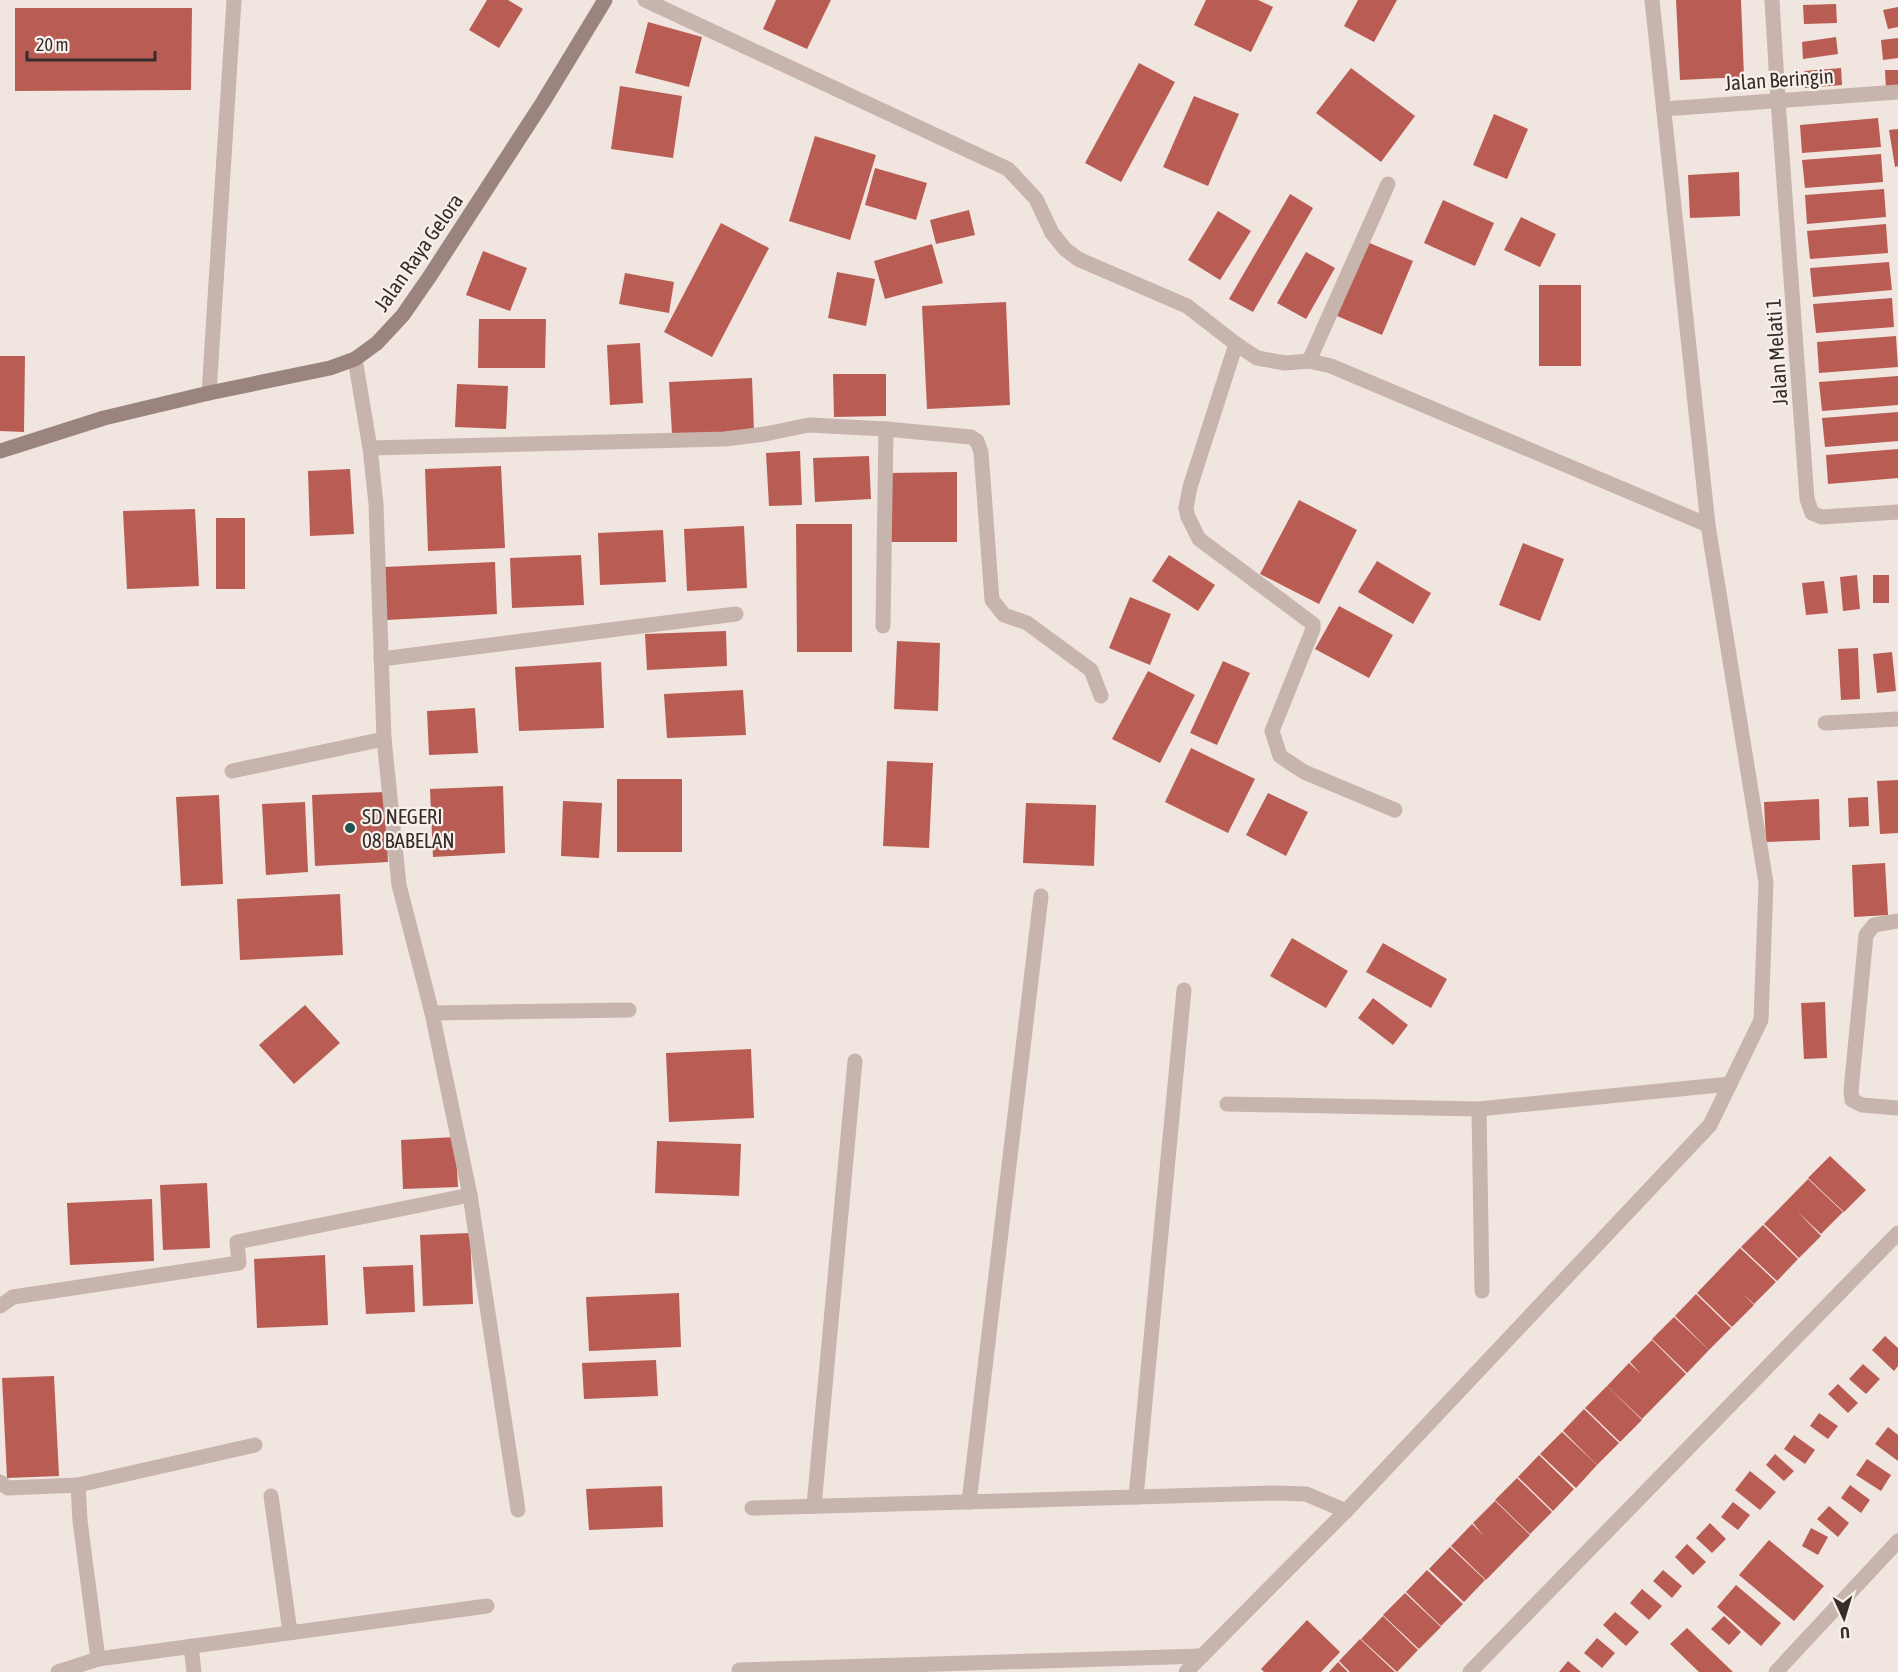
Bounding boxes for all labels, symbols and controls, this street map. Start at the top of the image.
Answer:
scale bar [27,24,154,62]
text: 20 m [36,34,68,55]
street label: Jalan Beringin [1723,63,1835,95]
street label: Jalan Raya Gelora [369,189,467,315]
street label: Jalan Melati 1 [1760,298,1792,406]
place label: SD NEGERI 08 BABELAN [362,804,455,852]
marker: SD NEGERI 08 BABELAN [343,821,357,835]
north arrow [1814,1588,1874,1648]
text: U [1840,1624,1850,1642]

